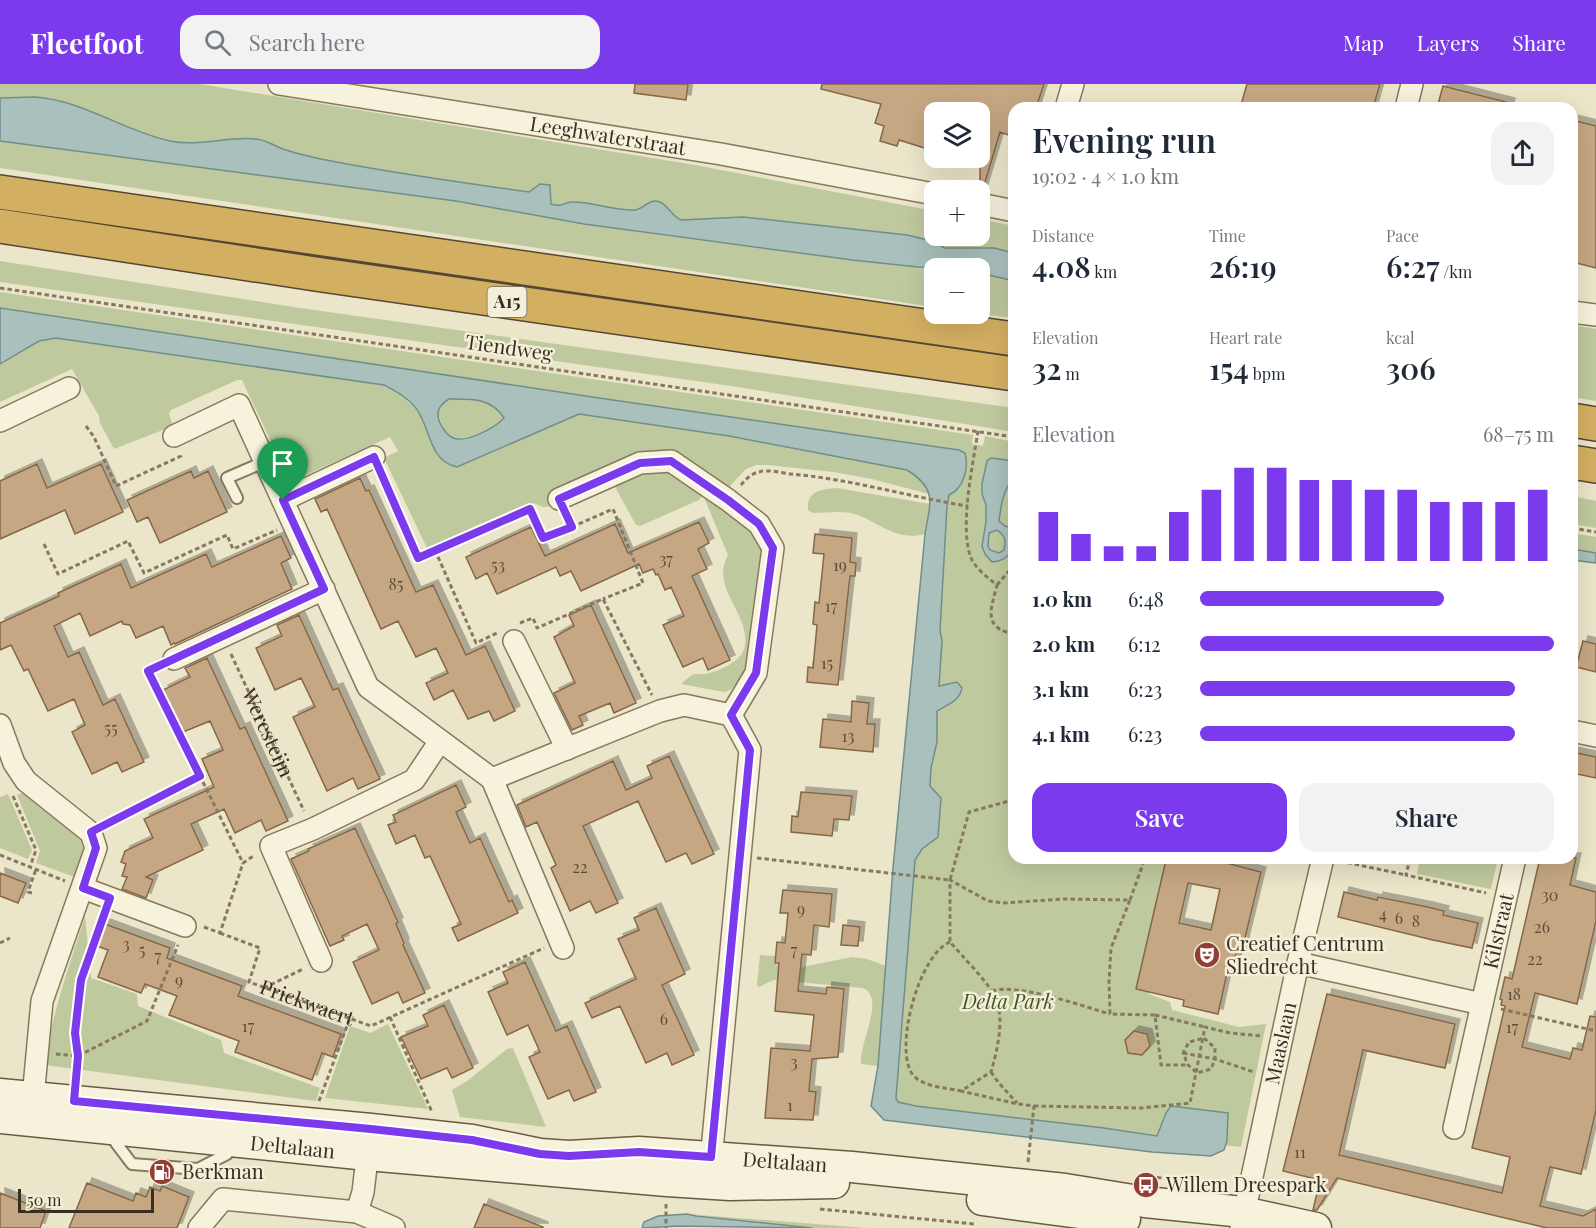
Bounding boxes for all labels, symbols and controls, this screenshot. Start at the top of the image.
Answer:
search box [180,15,600,69]
text: Fleetfoot [30,24,144,61]
icon: search [201,26,234,59]
text: Search here [249,27,365,57]
text: Map [1343,28,1384,56]
text: Layers [1417,28,1479,56]
text: Share [1512,28,1566,56]
map controls [924,102,990,324]
button: layers [924,102,990,168]
street label: Leeghwaterstraat [528,109,689,160]
text: Evening run [1032,117,1216,161]
button: share [1491,122,1554,185]
text: 19:02 · 4 × 1.0 km [1032,162,1179,189]
button: + [924,180,990,246]
text: Distance [1032,225,1094,246]
text: Time [1209,225,1246,246]
text: Pace [1386,225,1419,246]
text: 4.08 [1032,246,1091,286]
text: 26:19 [1209,246,1277,286]
text: 6:27 [1386,246,1439,286]
button: − [924,258,990,324]
text: km [1091,261,1117,282]
text: /km [1439,261,1472,282]
road number: A15 [488,287,526,317]
street label: Tiendweg [464,327,555,366]
text: Elevation [1032,327,1099,348]
text: Heart rate [1209,327,1282,348]
text: kcal [1386,327,1415,348]
text: 32 [1032,348,1062,388]
text: 154 [1209,348,1249,388]
text: 306 [1386,348,1436,388]
text: m [1062,363,1080,384]
text: bpm [1249,363,1285,384]
text: Elevation [1032,420,1115,447]
text: 68–75 m [1483,420,1554,447]
pin [257,438,308,500]
icon: arrive [266,447,299,480]
house number: 37 [659,548,673,569]
house number: 53 [491,554,505,575]
house number: 19 [833,554,847,575]
house number: 85 [389,573,403,594]
text: 1.0 km [1032,585,1092,612]
text: 6:48 [1128,585,1164,612]
house number: 17 [825,595,838,616]
text: 2.0 km [1032,630,1095,657]
text: 6:12 [1128,630,1161,657]
house number: 15 [821,652,833,673]
text: 3.1 km [1032,675,1089,702]
text: 6:23 [1128,675,1162,702]
street label: Weresteijn [236,683,301,781]
house number: 55 [104,717,118,738]
text: 4.1 km [1032,720,1090,747]
text: 6:23 [1128,720,1162,747]
house number: 13 [842,725,854,746]
button: Save [1032,783,1287,852]
button: Share [1299,783,1554,852]
house number: 22 [572,856,588,877]
house number: 30 [1542,884,1558,905]
street label: Kilstraat [1475,889,1519,971]
house number: 9 [797,898,805,919]
house number: 4 [1379,903,1387,924]
house number: 6 [1395,907,1403,928]
house number: 8 [1412,910,1420,931]
house number: 26 [1534,916,1550,937]
place label: Creatief Centrum Sliedrecht [1226,929,1384,979]
house number: 3 [122,933,130,954]
house number: 5 [139,939,145,960]
house number: 7 [791,939,798,960]
theatre icon: Creatief Centrum Sliedrecht [1192,940,1222,970]
house number: 7 [155,945,162,966]
house number: 22 [1527,948,1543,969]
house number: 9 [175,969,183,990]
street label: Prickwaert [256,972,359,1031]
house number: 18 [1507,983,1521,1004]
park label: Delta Park [961,987,1054,1014]
street label: Maaslaan [1257,999,1301,1087]
house number: 6 [660,1008,668,1029]
house number: 17 [242,1015,255,1036]
house number: 17 [1506,1016,1519,1037]
house number: 3 [790,1051,798,1072]
house number: 1 [787,1094,793,1115]
street label: Deltalaan [249,1128,336,1164]
house number: 11 [1294,1141,1306,1162]
street label: Deltalaan [742,1144,828,1177]
fuel station icon: Berkman [147,1157,177,1187]
place label: Berkman [182,1157,264,1184]
bus stop icon: Willem Dreespark [1131,1170,1161,1200]
place label: Willem Dreespark [1165,1170,1327,1197]
scale bar [18,1186,154,1214]
text: 50 m [27,1189,61,1210]

